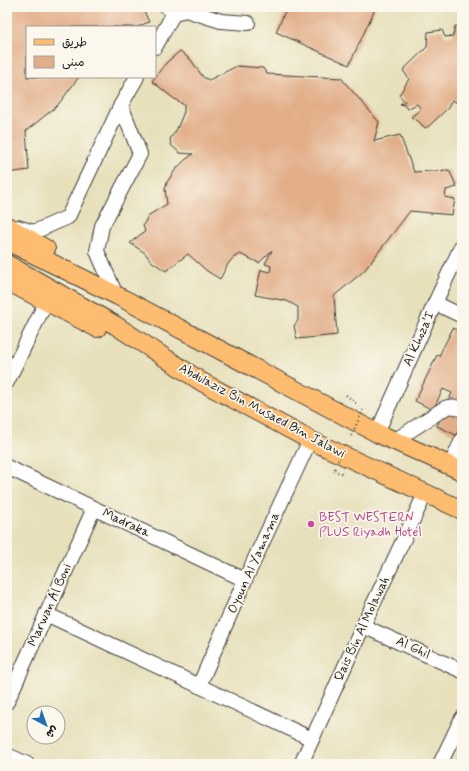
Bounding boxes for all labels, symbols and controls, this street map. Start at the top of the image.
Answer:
legend [26,26,156,78]
text: طريق [62,35,87,51]
text: مبنى [62,55,85,71]
street label: Al Khoza'I [399,309,439,369]
street label: Abdulaziz Bin Musaed Bin Jalawi [176,360,348,462]
street label: Madraka [99,505,153,542]
place label: BEST WESTERN PLUS Riyadh Hotel [319,509,422,541]
street label: Oyoun Al Yamama [224,510,284,616]
marker: BEST WESTERN PLUS Riyadh Hotel [306,519,316,529]
street label: Marwan Al Boni [24,561,76,649]
street label: Qais Bin Al Molawah [330,574,394,684]
street label: Al Ghil [393,633,433,663]
north arrow [26,705,66,745]
text: ش [43,723,61,741]

